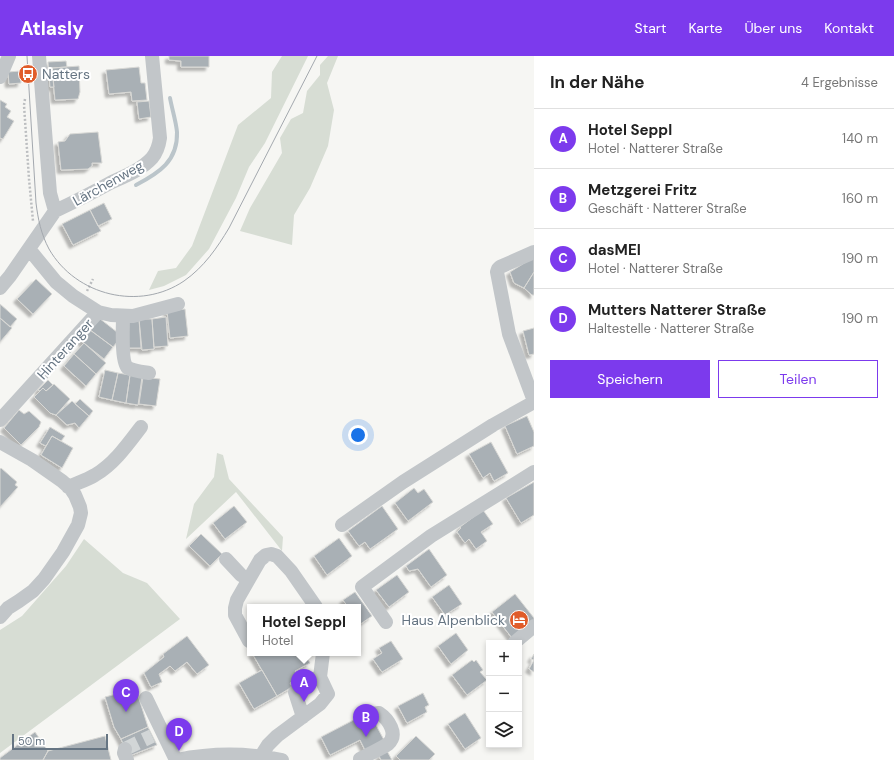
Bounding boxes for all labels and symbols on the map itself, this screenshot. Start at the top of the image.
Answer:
bus stop icon: Natters [17,63,39,85]
place label: Natters [42,65,90,83]
street label: Lärchenweg [69,156,147,210]
street label: Hinteranger [33,315,97,383]
your location [348,425,368,445]
hotel icon: Haus Alpenblick [508,609,530,631]
place label: Haus Alpenblick [402,611,505,629]
pin: A [291,669,317,702]
pin: C [113,679,139,712]
pin: B [353,704,379,737]
pin: D [166,718,192,751]
scale bar [12,732,108,751]

